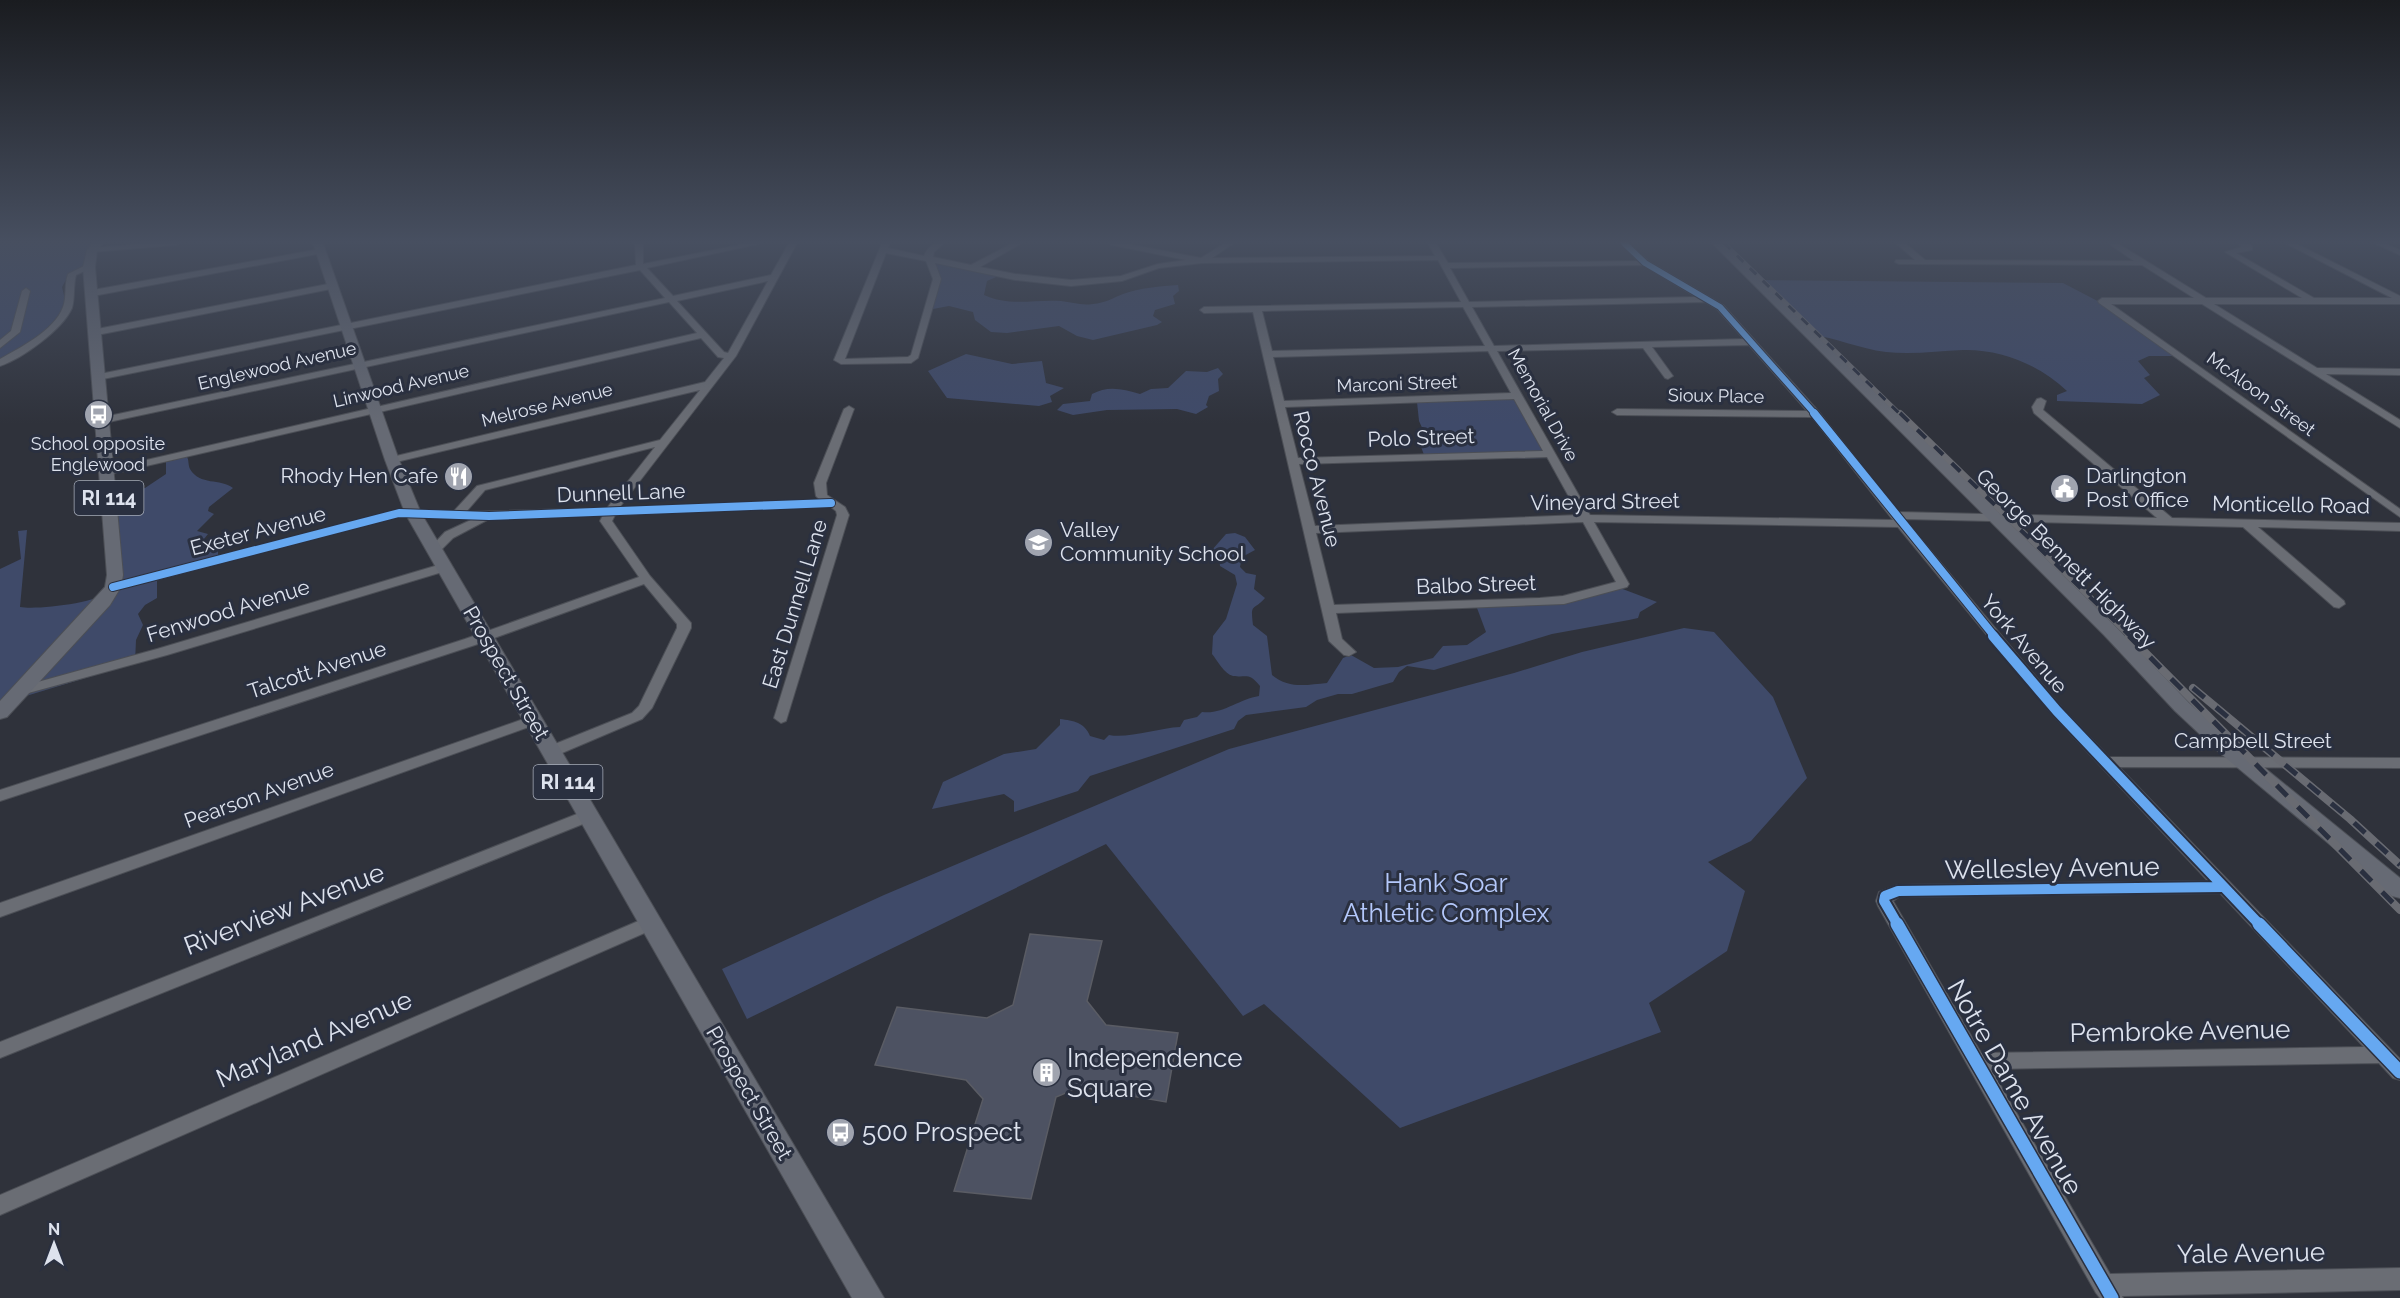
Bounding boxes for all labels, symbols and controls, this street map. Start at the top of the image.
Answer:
street label: Englewood Avenue [196,337,359,394]
street label: Memorial Drive [1504,345,1583,465]
street label: McAloon Street [2203,347,2320,440]
street label: Linwood Avenue [331,360,471,411]
street label: Marconi Street [1336,371,1458,396]
street label: Melrose Avenue [479,378,615,431]
street label: Sioux Place [1668,384,1765,407]
bus stop icon: School opposite Englewood [82,399,114,431]
street label: Rocco Avenue [1288,408,1347,550]
street label: Polo Street [1367,423,1475,452]
place label: School opposite Englewood [31,433,166,475]
restaurant icon: Rhody Hen Cafe [443,460,475,492]
place label: Rhody Hen Cafe [280,463,438,488]
street label: George Bennett Highway [1971,463,2162,654]
place label: Darlington Post Office [2086,463,2189,512]
public building icon: Darlington Post Office [2049,472,2081,504]
street label: Dunnell Lane [556,478,686,507]
road number: RI 114 [74,481,144,515]
street label: Vineyard Street [1530,488,1680,515]
street label: Monticello Road [2212,491,2370,518]
street label: Exeter Avenue [187,500,329,561]
street label: East Dunnell Lane [757,516,832,691]
place label: Valley Community School [1060,517,1246,566]
school or university icon: Valley Community School [1023,526,1055,558]
street label: Balbo Street [1415,570,1536,599]
street label: Fenwood Avenue [143,574,312,647]
street label: York Avenue [1976,589,2073,698]
street label: Prospect Street [458,601,555,744]
street label: Talcott Avenue [245,635,389,704]
street label: Campbell Street [2174,728,2332,753]
street label: Pearson Avenue [181,756,337,833]
road number: RI 114 [534,765,602,799]
street label: Wellesley Avenue [1944,851,2160,885]
street label: Riverview Avenue [180,857,388,961]
park label: Hank Soar Athletic Complex [1343,868,1549,928]
street label: Notre Dame Avenue [1941,974,2089,1200]
street label: Maryland Avenue [212,984,416,1094]
street label: Pembroke Avenue [2069,1014,2291,1048]
street label: Prospect Street [701,1021,798,1164]
place label: Independence Square [1067,1043,1243,1103]
building icon: Independence Square [1030,1057,1062,1089]
bus stop icon: 500 Prospect [825,1116,857,1148]
place label: 500 Prospect [862,1117,1022,1147]
north arrow [24,1214,84,1274]
text: N [48,1220,60,1239]
street label: Yale Avenue [2177,1237,2325,1269]

